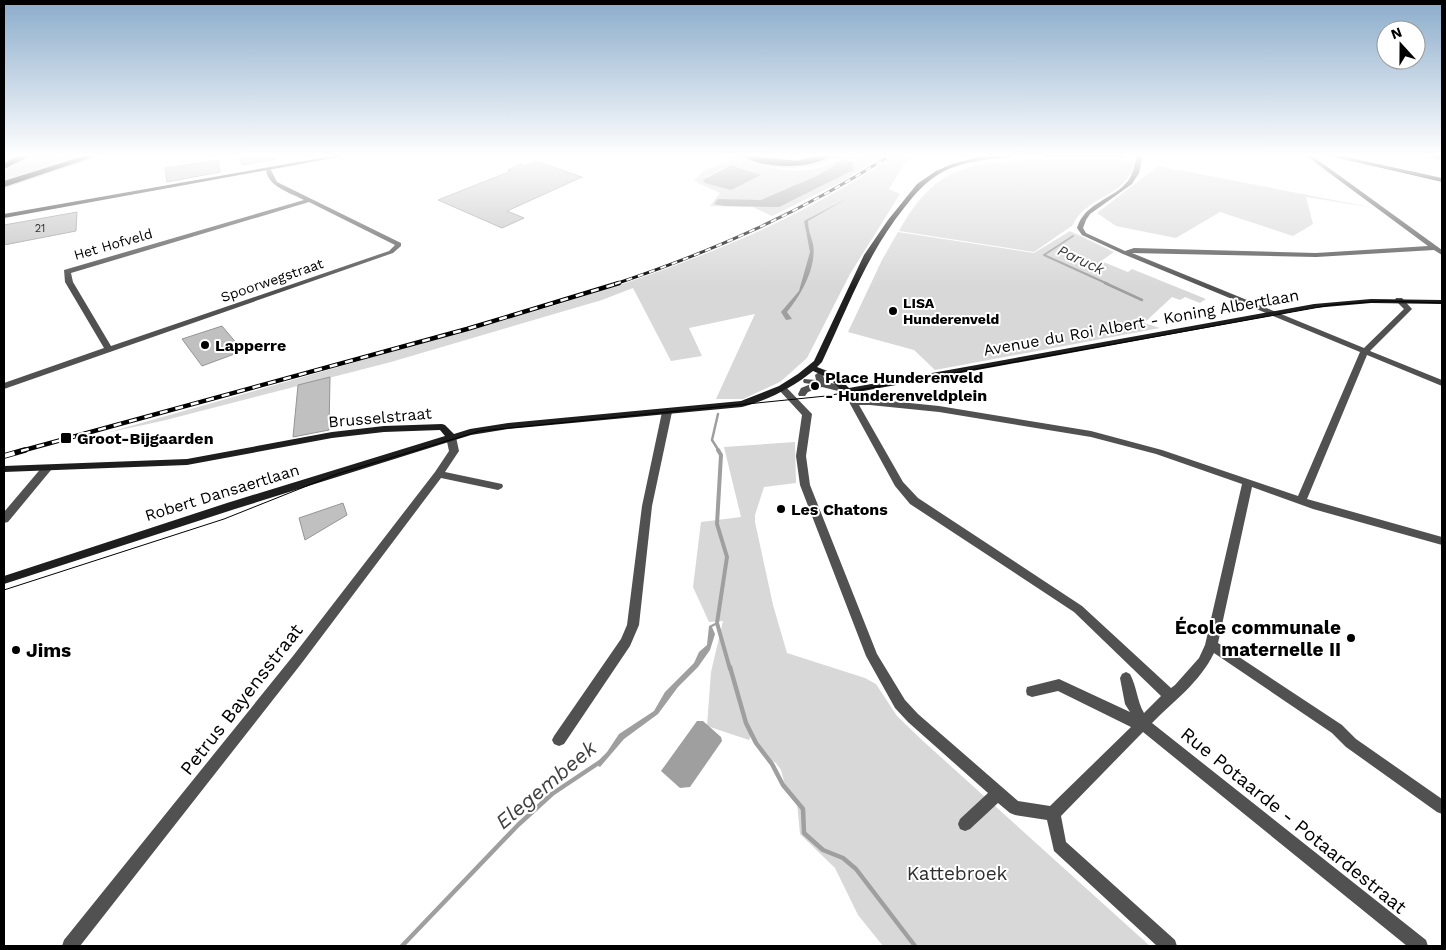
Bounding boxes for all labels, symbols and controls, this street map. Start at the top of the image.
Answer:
north arrow [1376,20,1426,70]
text: N [1389,24,1404,42]
house number: 21 [35,222,45,235]
street label: Het Hofveld [72,225,154,263]
water label: Paruck [1055,241,1108,279]
street label: Spoorwegstraat [219,255,325,305]
street label: Avenue du Roi Albert - Koning Albertlaan [982,285,1300,360]
place label: LISA Hunderenveld [903,295,999,327]
marker: LISA Hunderenveld [887,305,899,317]
place label: Lapperre [215,336,286,355]
marker: Lapperre [199,339,211,351]
place label: Place Hunderenveld - Hunderenveldplein [825,368,987,405]
marker: Place Hunderenveld - Hunderenveldplein [809,380,821,392]
street label: Brusselstraat [328,403,433,431]
place label: Groot-Bijgaarden [77,429,214,448]
marker: Groot-Bijgaarden [59,431,73,445]
street label: Robert Dansaertlaan [143,460,302,525]
place label: Les Chatons [791,500,888,519]
marker: Les Chatons [775,503,787,515]
place label: École communale maternelle II [1175,616,1341,661]
street label: Petrus Bayensstraat [175,619,308,780]
marker: École communale maternelle II [1345,632,1357,644]
place label: Jims [26,639,71,662]
marker: Jims [10,644,22,656]
street label: Rue Potaarde - Potaardestraat [1176,722,1411,919]
water label: Elegembeek [490,735,602,834]
park label: Kattebroek [907,862,1008,885]

